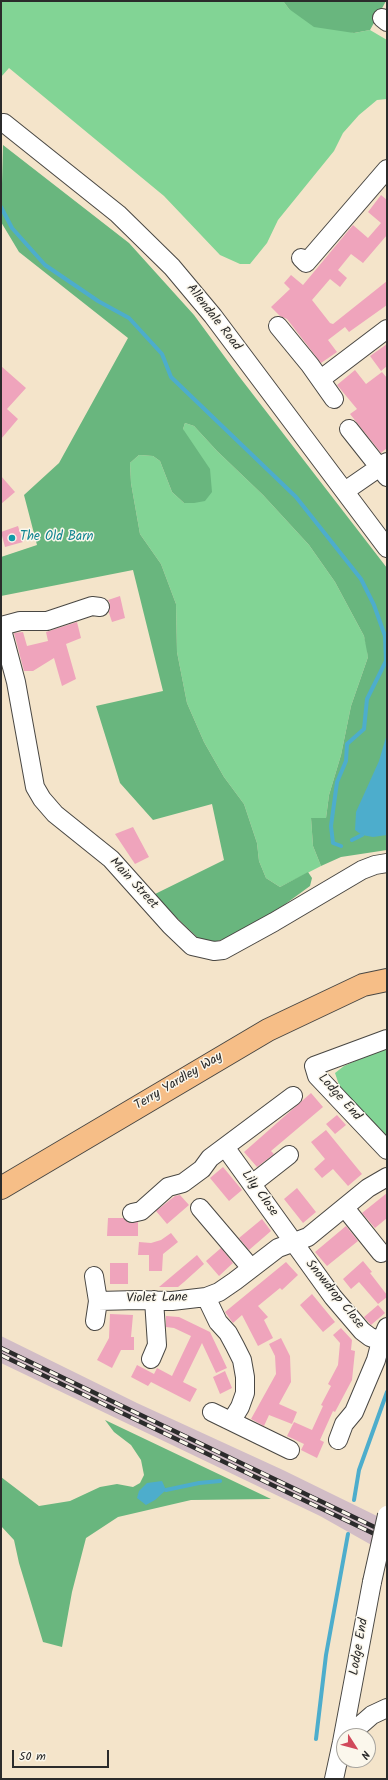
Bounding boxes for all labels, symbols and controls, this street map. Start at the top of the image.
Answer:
street label: Allendale Road [182,282,244,354]
place label: The Old Barn [20,530,93,546]
marker: The Old Barn [7,533,17,543]
street label: Main Street [105,855,161,913]
street label: Terry Yardley Way [132,1050,226,1114]
street label: Lodge End [314,1071,364,1125]
street label: Lily Close [237,1168,281,1220]
street label: Snowdrop Close [301,1257,367,1333]
street label: Violet Lane [126,1291,188,1307]
street label: Lodge End [347,1617,373,1677]
north arrow [336,1728,376,1768]
scale bar [14,1742,111,1768]
text: N [356,1746,374,1763]
text: 50 m [19,1747,46,1766]

